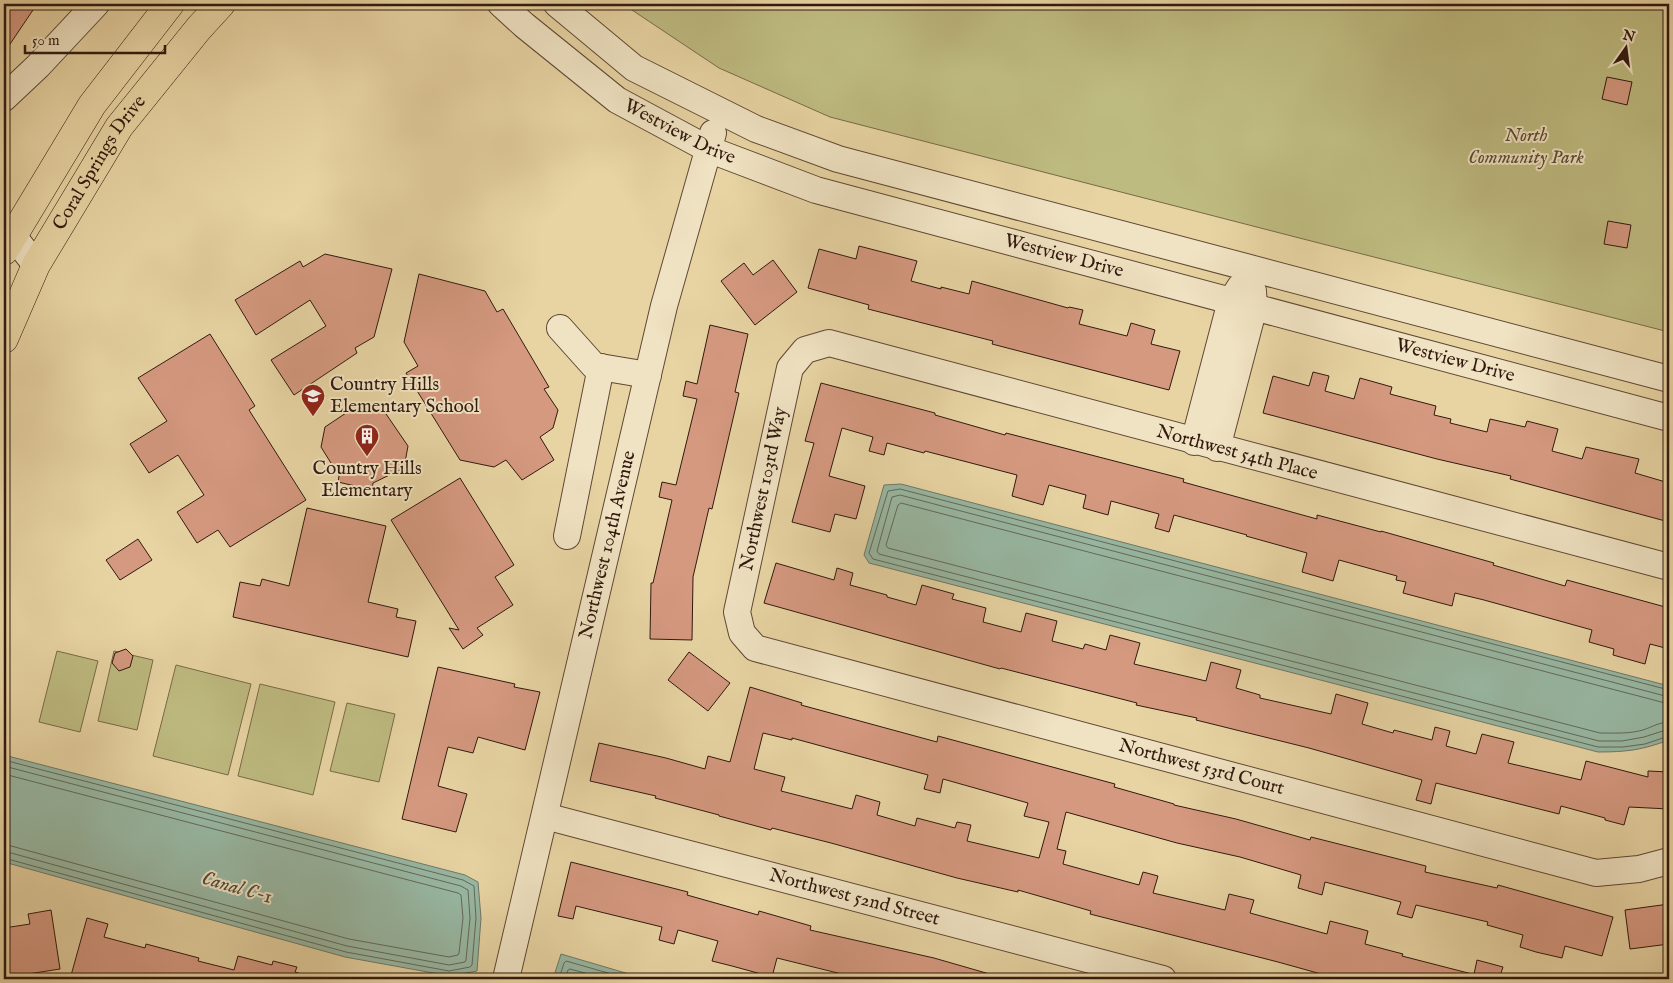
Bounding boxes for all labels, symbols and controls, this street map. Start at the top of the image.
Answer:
scale bar [25,22,165,54]
north arrow [1600,22,1650,72]
text: N [1620,26,1637,47]
text: 50 m [32,31,60,50]
street label: Coral Springs Drive [48,90,152,235]
street label: Westview Drive [619,94,739,170]
park label: North Community Park [1468,124,1584,170]
street label: Westview Drive [1002,229,1126,284]
street label: Westview Drive [1393,333,1517,388]
place label: Country Hills Elementary School [330,373,480,419]
school or university icon: Country Hills Elementary School [300,383,326,417]
street label: Northwest 103rd Way [735,404,793,573]
street label: Northwest 54th Place [1154,420,1321,486]
building icon: Country Hills Elementary [354,423,380,457]
street label: Northwest 104th Avenue [574,448,642,641]
place label: Country Hills Elementary [312,457,422,503]
street label: Northwest 53rd Court [1116,734,1287,801]
street label: Northwest 52nd Street [767,864,943,932]
water label: Canal C-1 [199,866,275,910]

